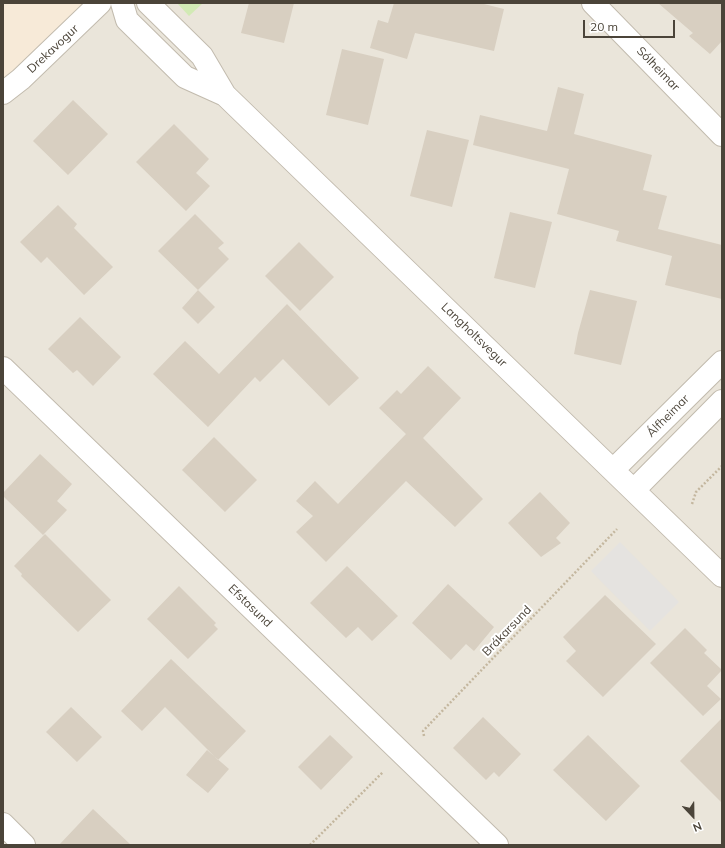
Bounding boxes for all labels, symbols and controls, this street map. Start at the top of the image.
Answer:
scale bar [585,12,677,38]
text: 20 m [590,19,618,34]
street label: Drekavogur [24,22,82,76]
street label: Sólheimar [633,44,683,94]
street label: Langholtsvegur [438,300,510,370]
street label: Álfheimar [644,392,692,440]
street label: Efstasund [225,582,275,630]
street label: Brákarsund [479,603,535,659]
north arrow [673,796,713,836]
text: N [691,819,704,835]

